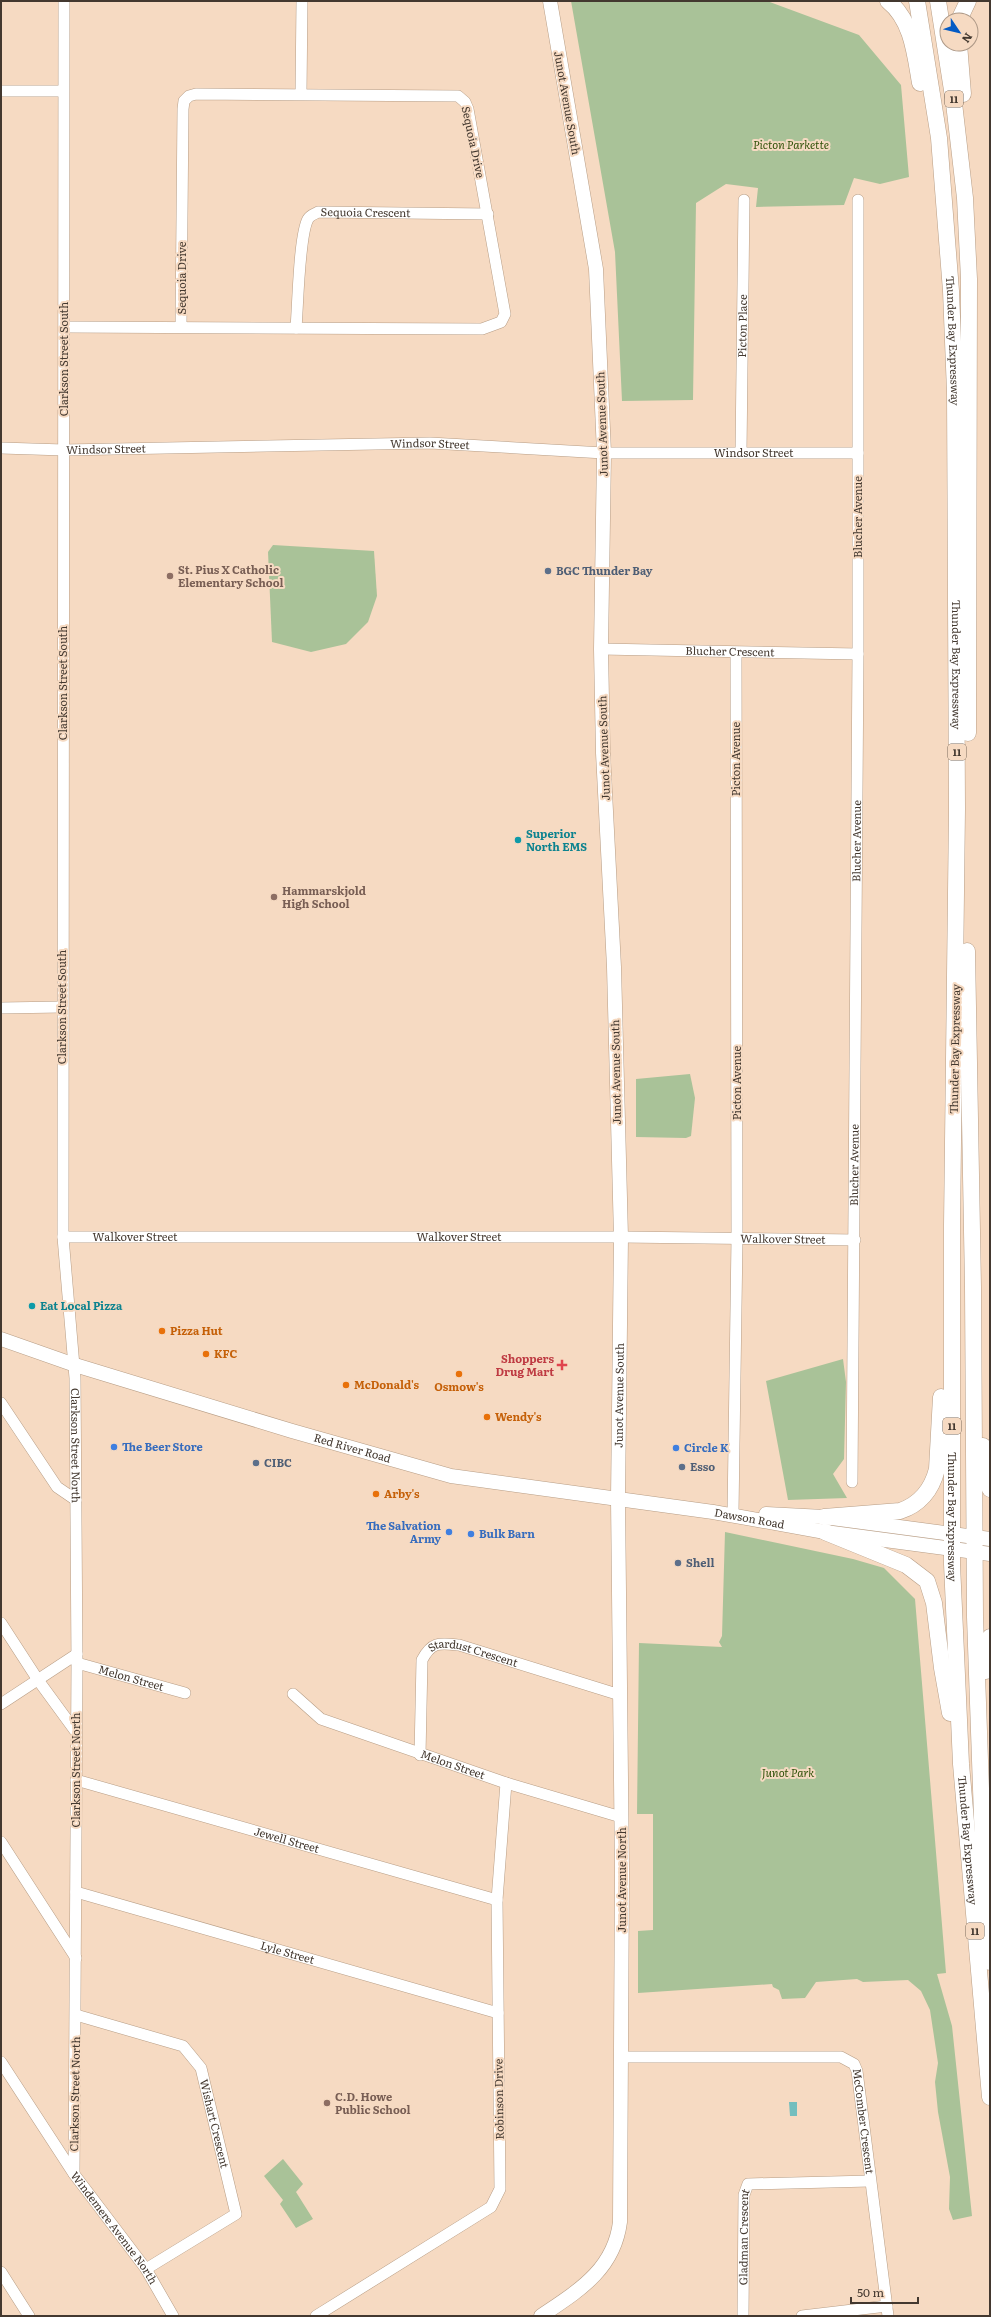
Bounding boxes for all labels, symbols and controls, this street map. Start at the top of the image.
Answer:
north arrow [939,12,979,52]
text: N [959,30,977,47]
street label: Junot Avenue South [551,50,585,156]
road number: 11 [945,91,963,107]
street label: Sequoia Drive [459,104,489,179]
park label: Picton Parkette [753,136,829,152]
street label: Sequoia Crescent [321,203,411,220]
street label: Sequoia Drive [173,241,189,314]
street label: Thunder Bay Expressway [943,275,964,406]
street label: Picton Place [733,294,750,358]
street label: Clarkson Street South [55,302,71,416]
street label: Junot Avenue South [591,371,611,477]
street label: Windsor Street [390,434,471,452]
street label: Windsor Street [66,439,146,457]
street label: Windsor Street [714,444,794,460]
street label: Blucher Avenue [849,476,865,558]
place label: St. Pius X Catholic Elementary School [178,561,283,590]
place label: BGC Thunder Bay [556,562,653,578]
marker: BGC Thunder Bay [543,566,553,576]
marker: St. Pius X Catholic Elementary School [165,571,175,581]
street label: Thunder Bay Expressway [949,600,966,730]
street label: Clarkson Street South [54,626,70,740]
street label: Blucher Crescent [685,642,775,659]
street label: Junot Avenue South [593,695,613,801]
street label: Picton Avenue [727,721,743,796]
road number: 11 [948,744,966,760]
street label: Blucher Avenue [847,800,864,882]
place label: Superior North EMS [526,825,587,854]
marker: Superior North EMS [513,835,523,845]
place label: Hammarskjold High School [282,882,366,911]
marker: Hammarskjold High School [269,892,279,902]
street label: Clarkson Street South [53,950,69,1064]
street label: Thunder Bay Expressway [945,983,963,1114]
street label: Junot Avenue South [606,1019,624,1125]
street label: Picton Avenue [728,1045,744,1120]
street label: Blucher Avenue [845,1124,862,1206]
street label: Walkover Street [92,1228,178,1244]
street label: Walkover Street [416,1228,502,1244]
street label: Walkover Street [740,1230,826,1247]
place label: Eat Local Pizza [40,1297,123,1313]
marker: Eat Local Pizza [27,1301,37,1311]
place label: Pizza Hut [170,1322,223,1338]
marker: Pizza Hut [157,1326,167,1336]
street label: Junot Avenue South [610,1343,627,1448]
place label: KFC [214,1345,237,1361]
marker: KFC [201,1349,211,1359]
place label: Shoppers Drug Mart [495,1350,555,1379]
marker: Shoppers Drug Mart [557,1360,567,1370]
marker: Osmow's [454,1369,464,1379]
place label: McDonald's [354,1376,420,1392]
place label: Osmow's [434,1378,484,1394]
marker: McDonald's [341,1380,351,1390]
street label: Clarkson Street North [68,1388,85,1503]
place label: Wendy's [495,1408,542,1424]
marker: Wendy's [482,1412,492,1422]
road number: 11 [943,1418,961,1434]
street label: Red River Road [312,1429,393,1466]
place label: The Beer Store [122,1438,203,1454]
place label: Circle K [684,1439,729,1455]
marker: The Beer Store [109,1442,119,1452]
marker: Circle K [671,1443,681,1453]
street label: Thunder Bay Expressway [945,1452,962,1583]
place label: CIBC [264,1454,292,1470]
marker: CIBC [251,1458,261,1468]
place label: Esso [690,1458,715,1474]
marker: Esso [677,1462,687,1472]
place label: Arby's [384,1485,420,1501]
marker: Arby's [371,1489,381,1499]
street label: Dawson Road [713,1503,786,1532]
place label: The Salvation Army [366,1517,441,1546]
place label: Bulk Barn [479,1525,535,1541]
marker: The Salvation Army [444,1527,454,1537]
marker: Bulk Barn [466,1529,476,1539]
place label: Shell [686,1554,714,1570]
marker: Shell [673,1558,683,1568]
street label: Stardust Crescent [424,1635,521,1670]
street label: Melon Street [97,1660,166,1694]
street label: Clarkson Street North [67,1712,83,1828]
street label: Melon Street [419,1745,488,1782]
park label: Junot Park [762,1764,814,1780]
street label: Thunder Bay Expressway [955,1775,982,1906]
street label: Jewell Street [252,1822,322,1856]
street label: Junot Avenue North [613,1827,629,1933]
road number: 11 [966,1923,984,1939]
street label: Lyle Street [259,1936,317,1967]
street label: Clarkson Street North [65,2036,83,2152]
street label: Robinson Drive [489,2058,507,2140]
street label: McComber Crescent [850,2067,879,2175]
street label: Wishart Crescent [197,2077,234,2170]
place label: C.D. Howe Public School [335,2088,411,2117]
marker: C.D. Howe Public School [322,2098,332,2108]
street label: Windemere Avenue North [68,2168,162,2287]
street label: Gladman Crescent [734,2186,753,2285]
scale bar [851,2279,918,2305]
text: 50 m [857,2283,884,2301]

